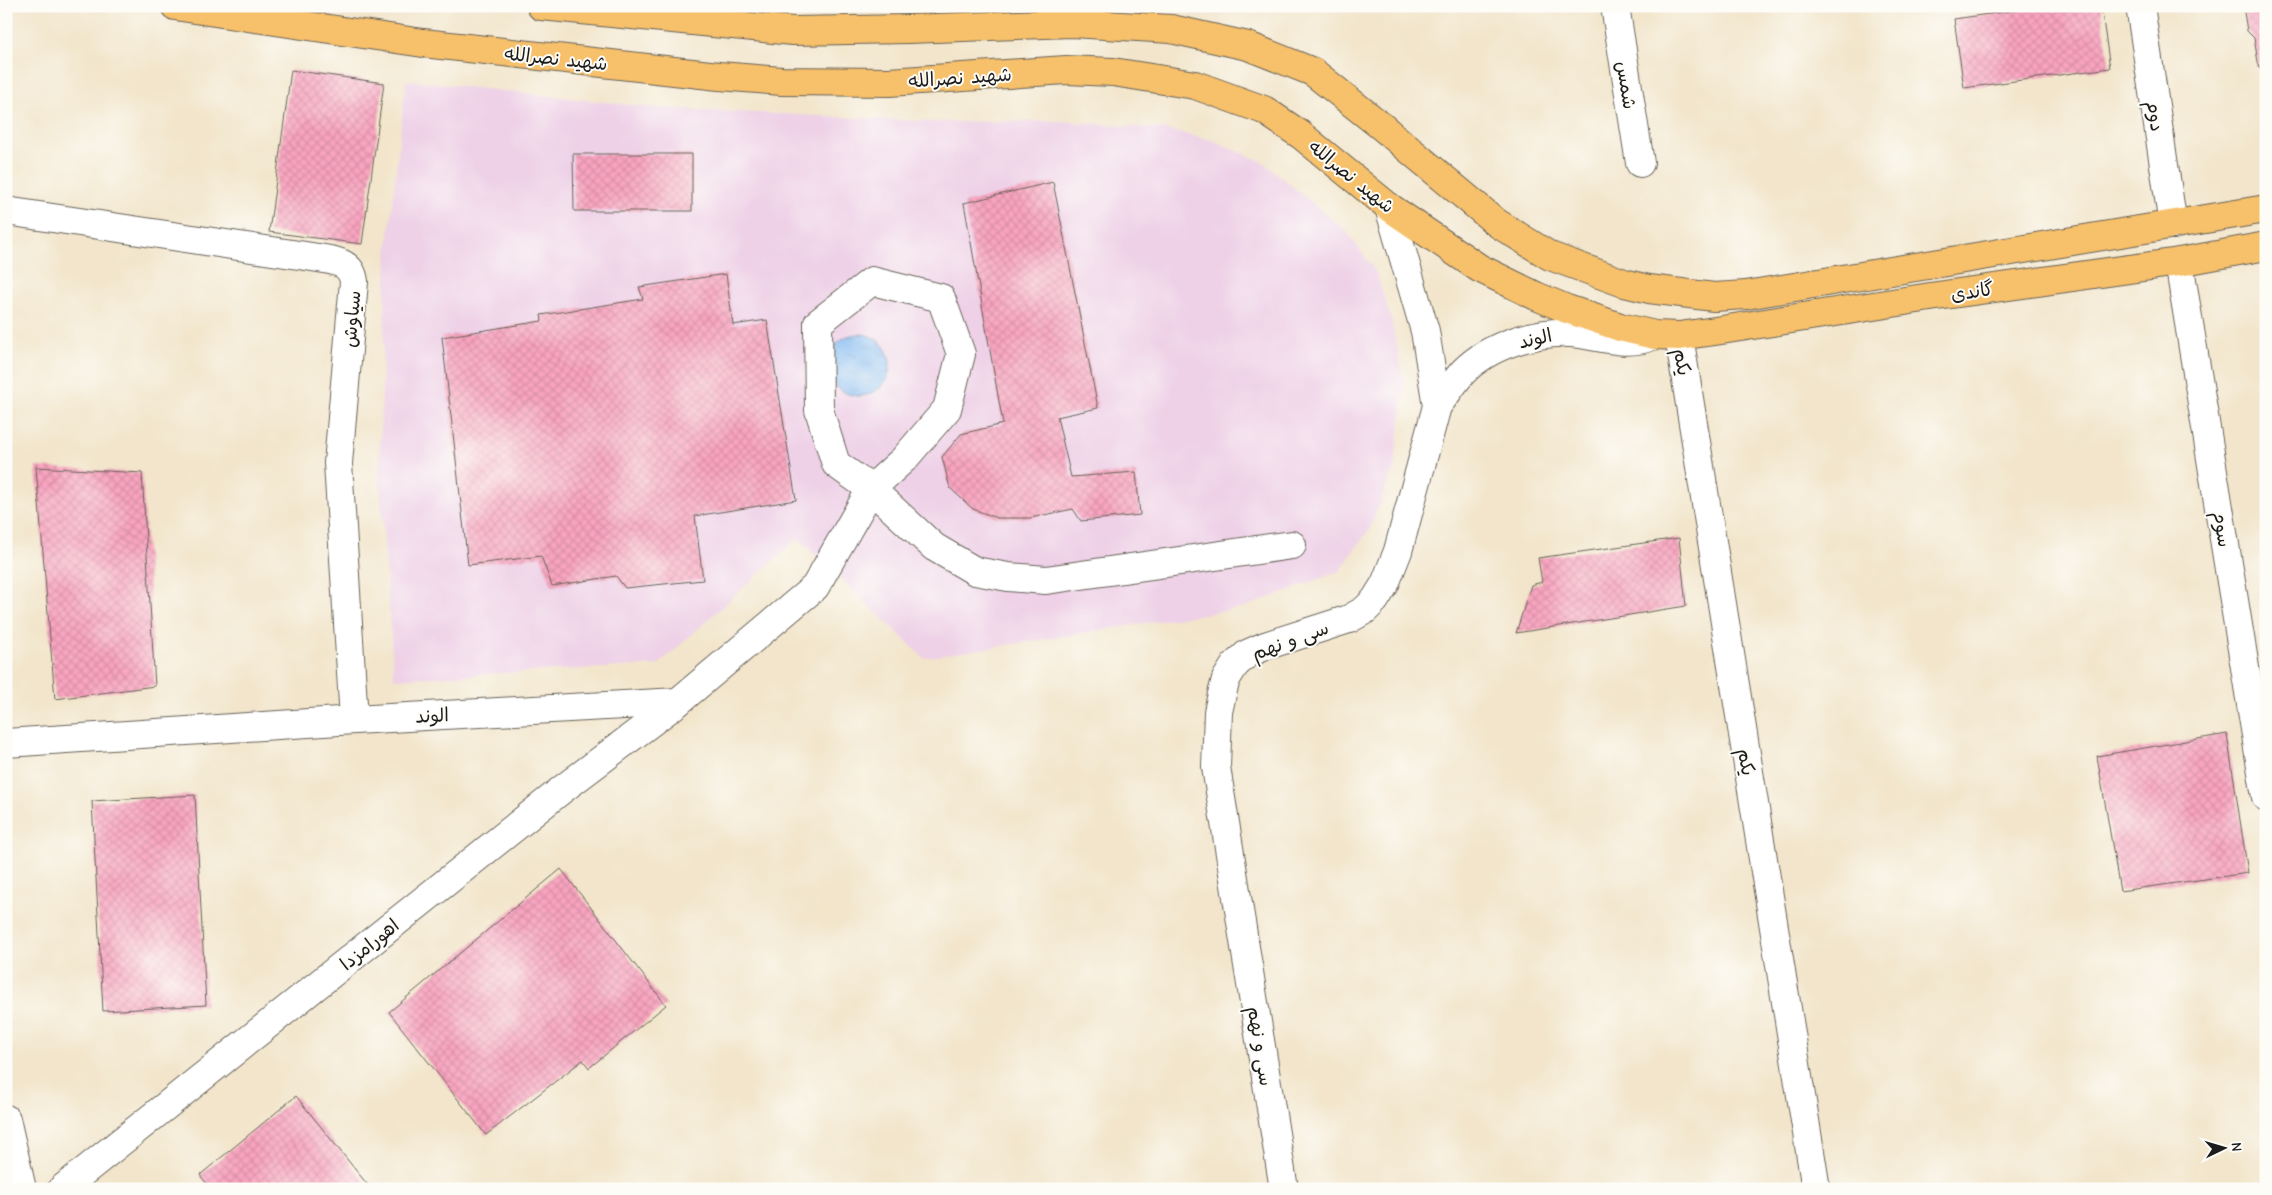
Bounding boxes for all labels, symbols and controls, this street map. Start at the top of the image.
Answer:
street label: شهید نصرالله [503,43,609,75]
street label: شمس [1611,60,1641,111]
street label: شهید نصرالله [908,63,1012,93]
street label: دوم [2139,99,2168,134]
street label: شهید نصرالله [1304,136,1399,218]
street label: گاندی [1949,278,1995,306]
street label: سیاوش [339,290,365,349]
street label: الوند [1516,324,1554,353]
street label: یکم [1666,347,1695,378]
street label: سوم [2205,510,2236,549]
street label: سی و نهم [1249,617,1333,668]
street label: الوند [415,704,449,728]
street label: یکم [1730,747,1759,778]
street label: اهورامزدا [336,914,404,976]
street label: سی و نهم [1240,1005,1277,1088]
north arrow [2200,1122,2250,1172]
text: N [2228,1142,2245,1152]

